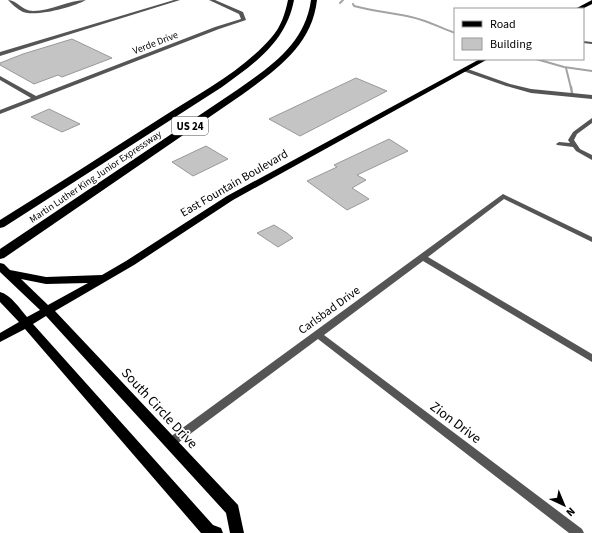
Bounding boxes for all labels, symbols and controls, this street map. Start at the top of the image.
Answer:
legend [454,8,584,60]
text: Road [490,16,516,33]
street label: Verde Drive [131,28,180,58]
text: Building [490,36,532,53]
road number: US 24 [172,117,208,135]
street label: Martin Luther King Junior Expressway [27,127,165,226]
street label: East Fountain Boulevard [177,146,291,221]
street label: Carlsbad Drive [295,282,364,339]
street label: South Circle Drive [116,364,202,454]
street label: Zion Drive [426,397,485,449]
north arrow [544,485,584,525]
text: N [563,504,578,520]

